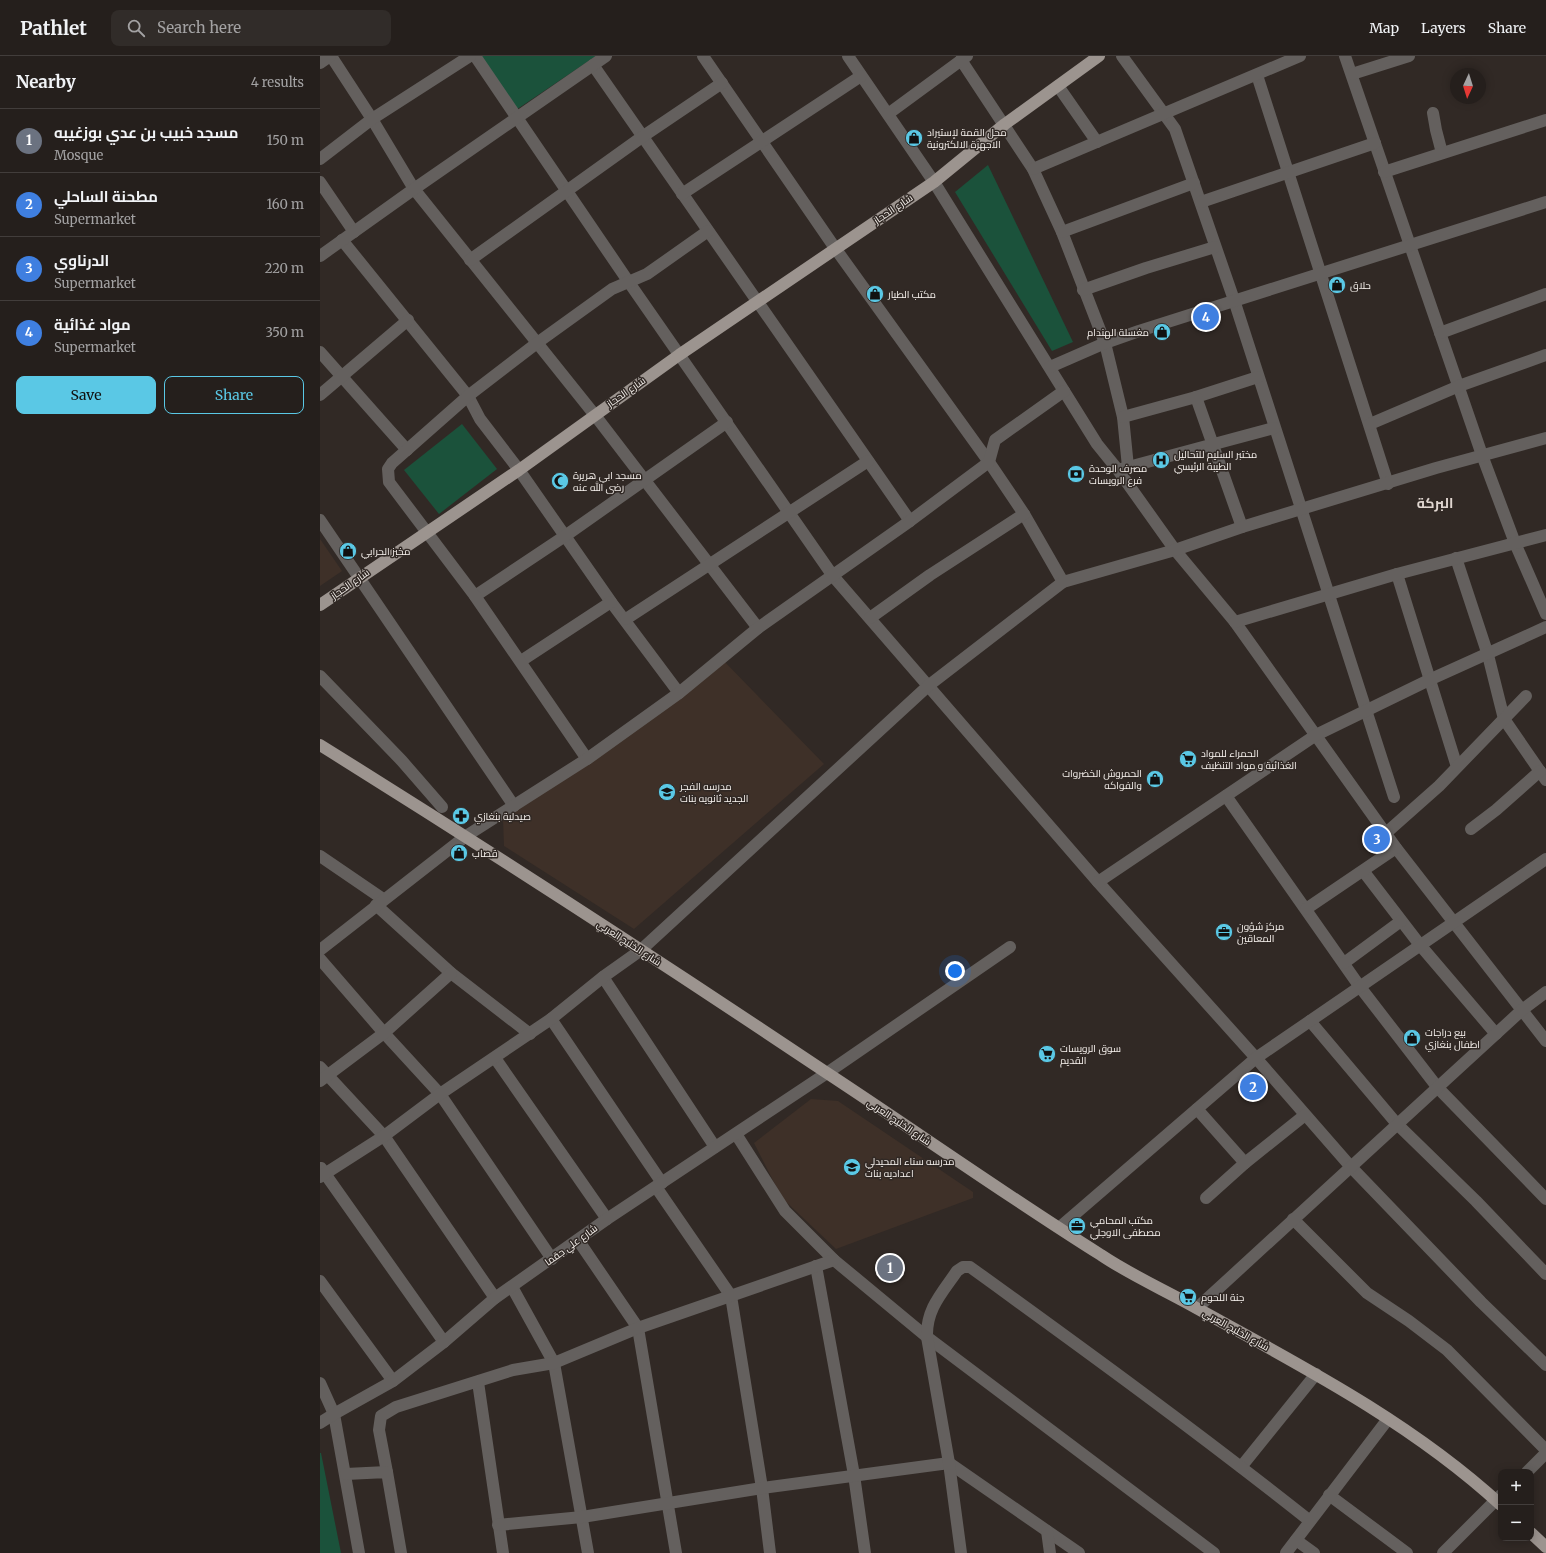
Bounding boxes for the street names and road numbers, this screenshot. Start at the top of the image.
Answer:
street label: شارع الحجاز [870,191,915,227]
street label: شارع الحجاز [603,374,648,411]
street label: شارع الحجاز [327,566,372,603]
street label: شارع الخليج العربي [594,917,664,969]
street label: شارع الخليج العربي [864,1096,933,1149]
street label: شارع علي جقما [542,1221,601,1269]
street label: شارع الخليج العربي [1200,1306,1272,1355]

